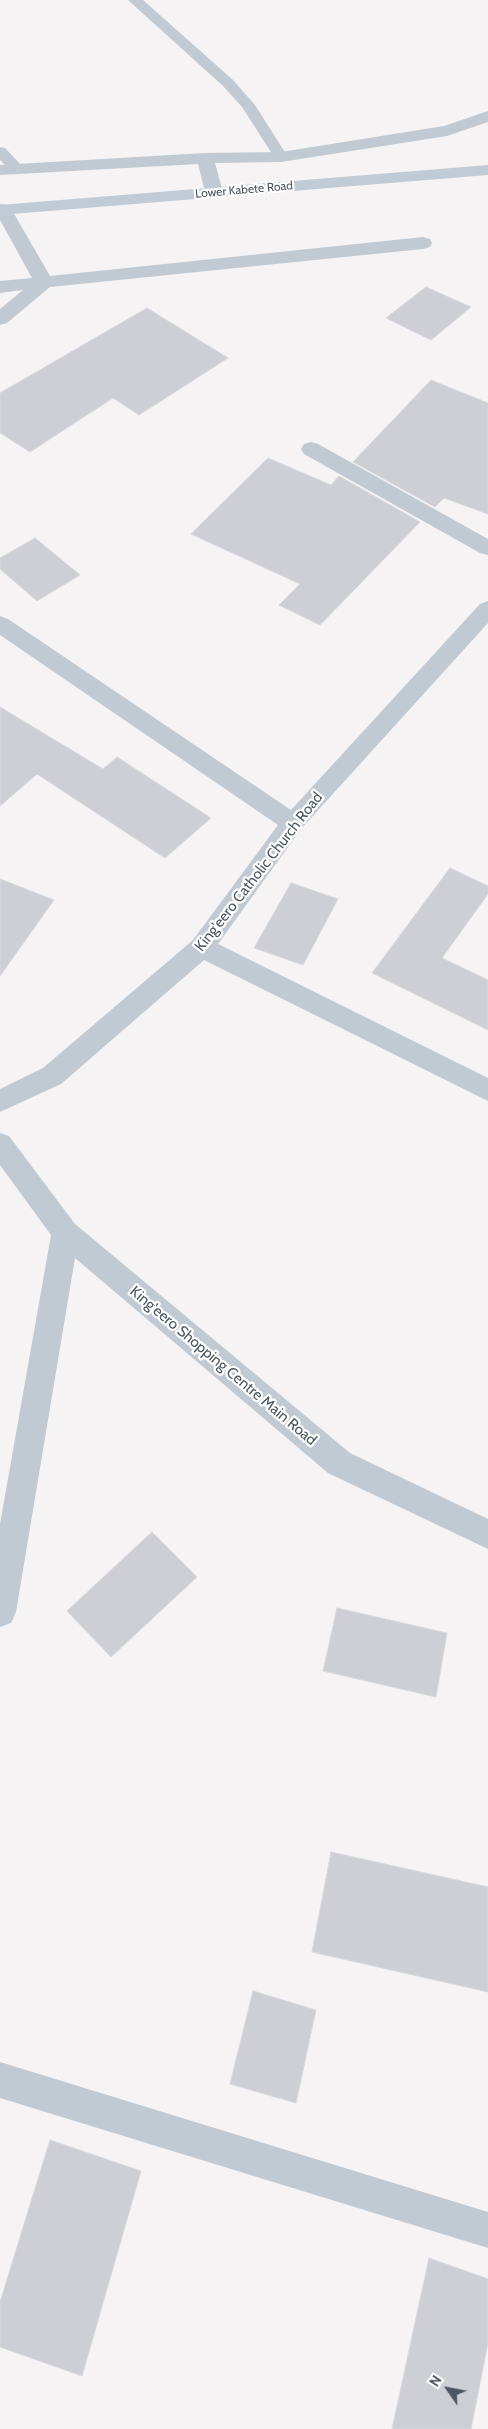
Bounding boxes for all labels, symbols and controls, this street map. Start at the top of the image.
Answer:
street label: Lower Kabete Road [195,179,293,201]
street label: King'eero Catholic Church Road [191,789,327,955]
street label: King'eero Shopping Centre Main Road [126,1283,320,1449]
north arrow [423,2364,473,2414]
text: N [425,2372,446,2390]

